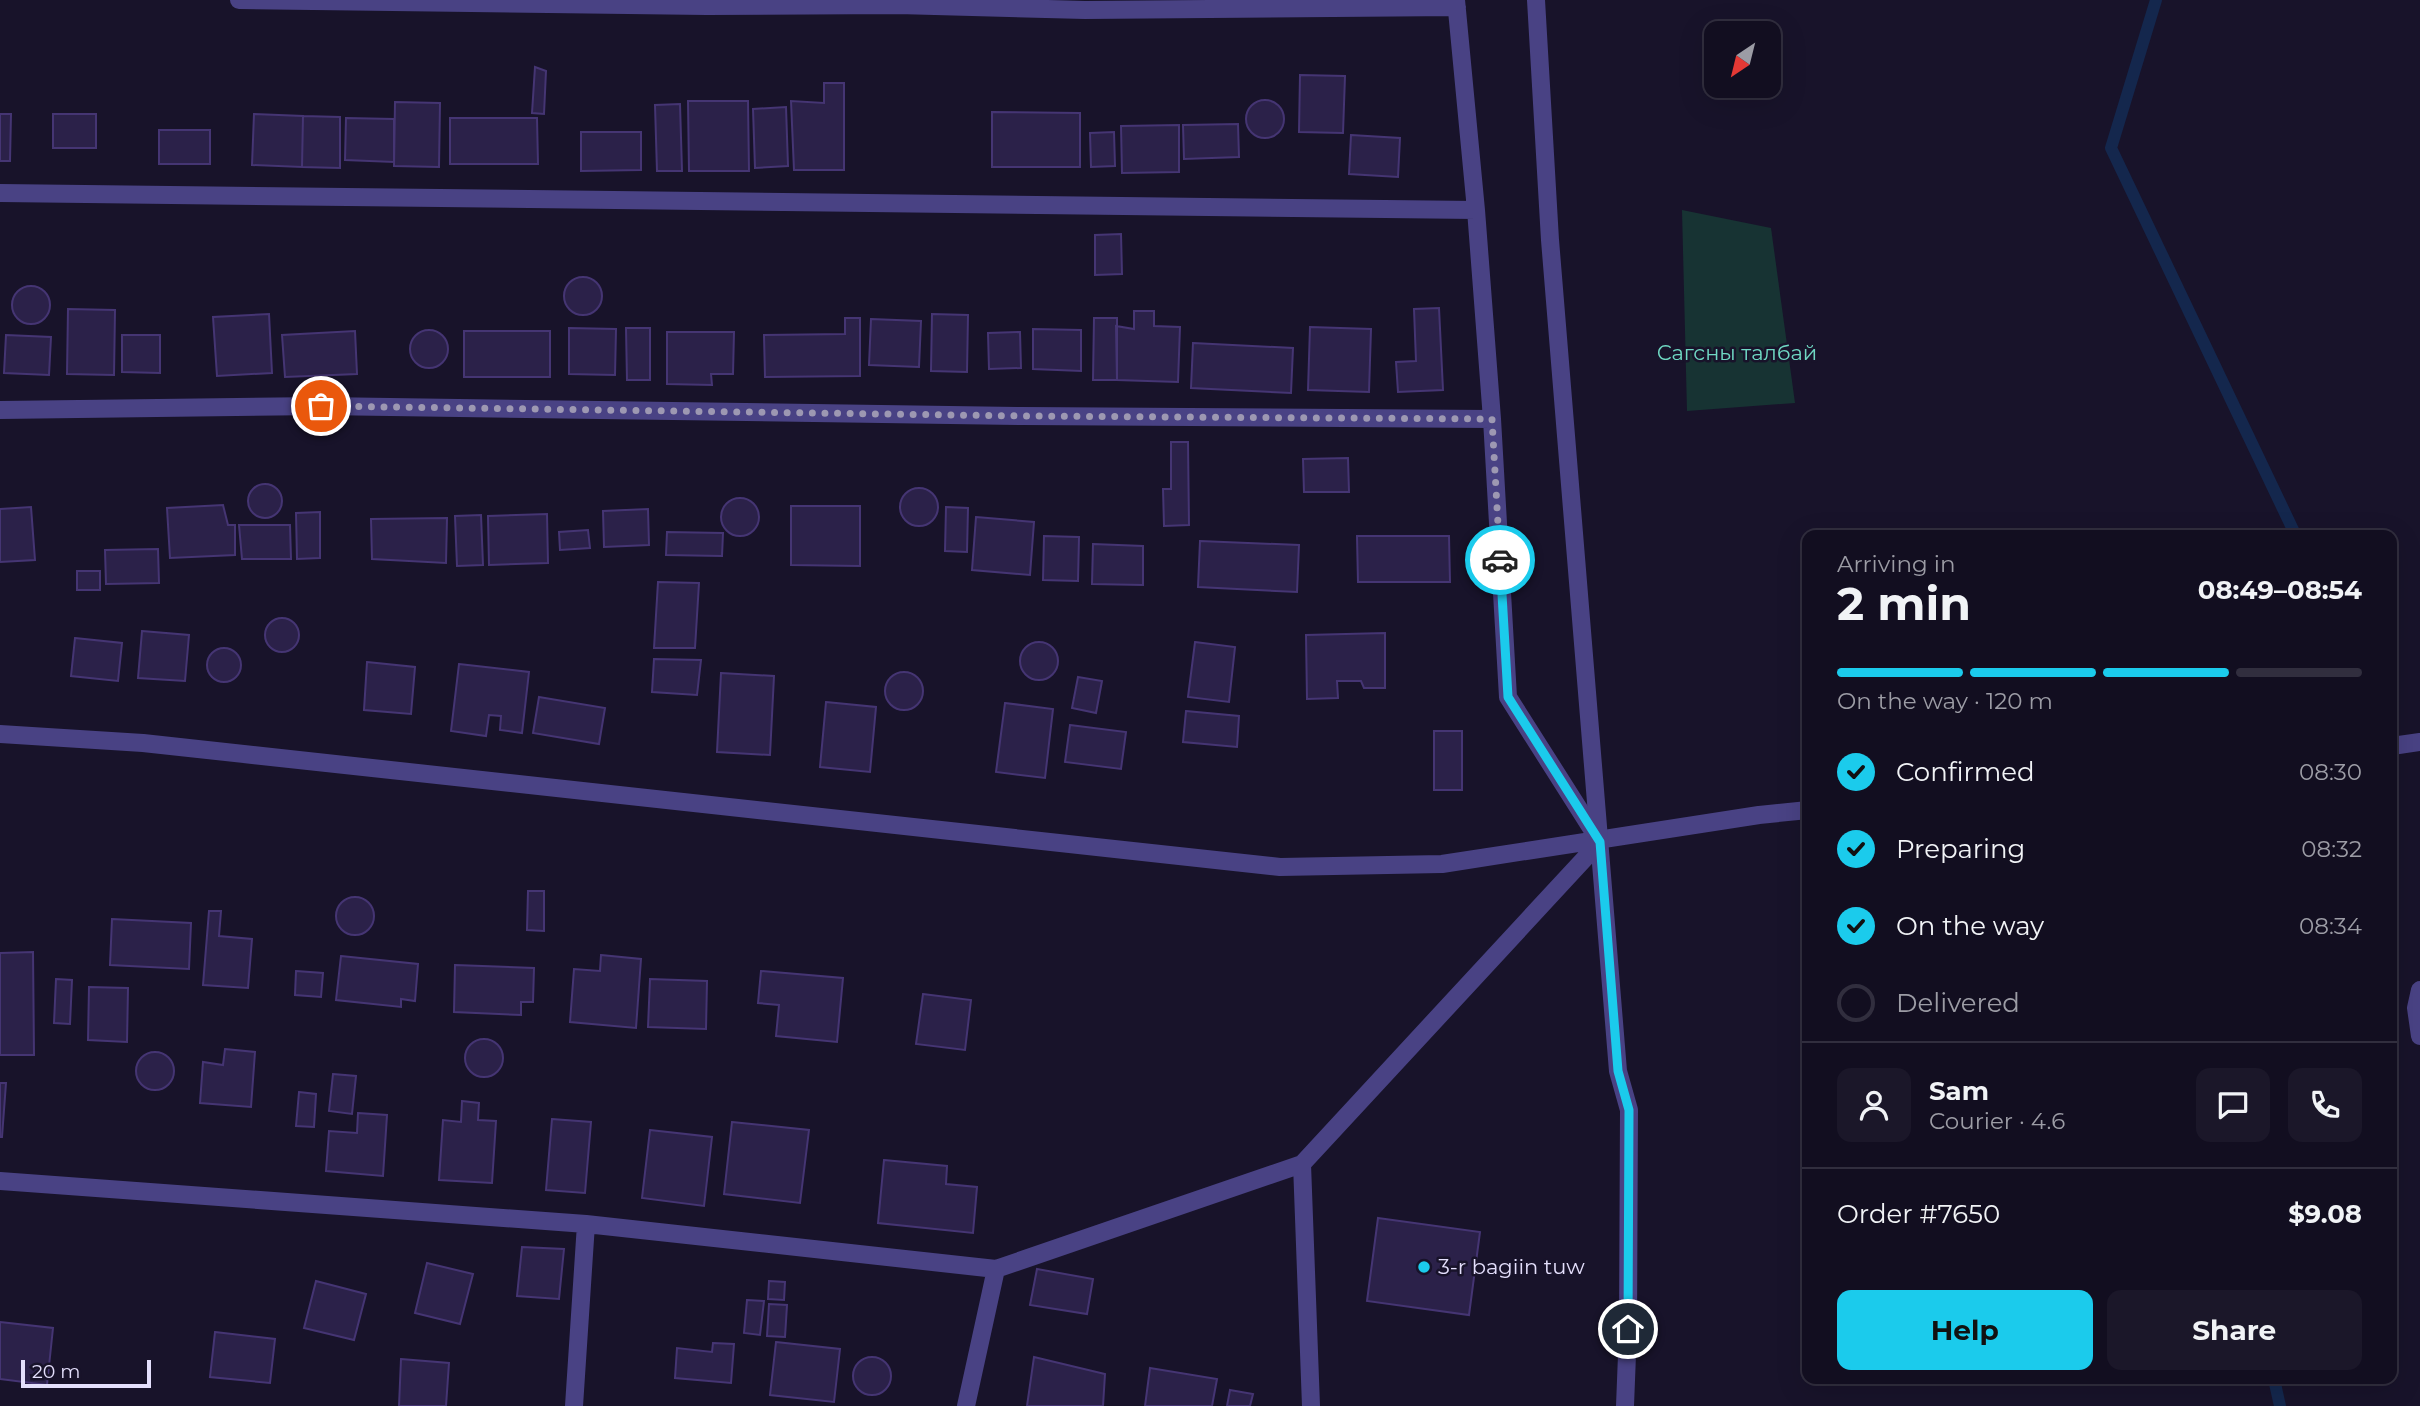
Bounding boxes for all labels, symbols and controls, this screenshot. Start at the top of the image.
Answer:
north arrow [1704,21,1782,98]
map controls [1704,21,1781,98]
park label: Сагсны талбай [1657,340,1817,365]
pin [291,376,351,436]
icon: bag [302,387,340,425]
courier [1465,525,1535,595]
icon: car [1481,541,1519,579]
text: Arriving in [1837,550,1956,578]
text: 08:49–08:54 [2198,574,2362,606]
text: 2 min [1837,575,1971,632]
text: On the way · 120 m [1837,687,2053,715]
icon: check [1837,753,1875,791]
text: Confirmed [1896,756,2035,788]
text: 08:30 [2299,758,2362,786]
icon: check [1837,830,1875,868]
text: Preparing [1896,833,2025,865]
text: 08:32 [2301,835,2362,863]
icon: check [1837,907,1875,945]
text: On the way [1896,910,2044,942]
text: 08:34 [2299,912,2362,940]
text: Delivered [1896,987,2020,1019]
button: person [1837,1068,1911,1142]
button: chat [2196,1068,2270,1142]
button: phone [2288,1068,2362,1142]
text: Sam [1929,1075,1989,1107]
text: Courier · 4.6 [1929,1107,2065,1135]
text: Order #7650 [1837,1198,2000,1230]
text: $9.08 [2288,1198,2362,1230]
place label: 3-r bagiin tuw [1438,1254,1585,1279]
marker: 3-r bagiin tuw [1416,1259,1432,1275]
button: Help [1837,1290,2093,1370]
button: Share [2107,1290,2362,1370]
pin [1598,1299,1658,1359]
icon: home [1609,1310,1647,1348]
scale bar [21,1357,150,1389]
text: 20 m [32,1360,80,1383]

